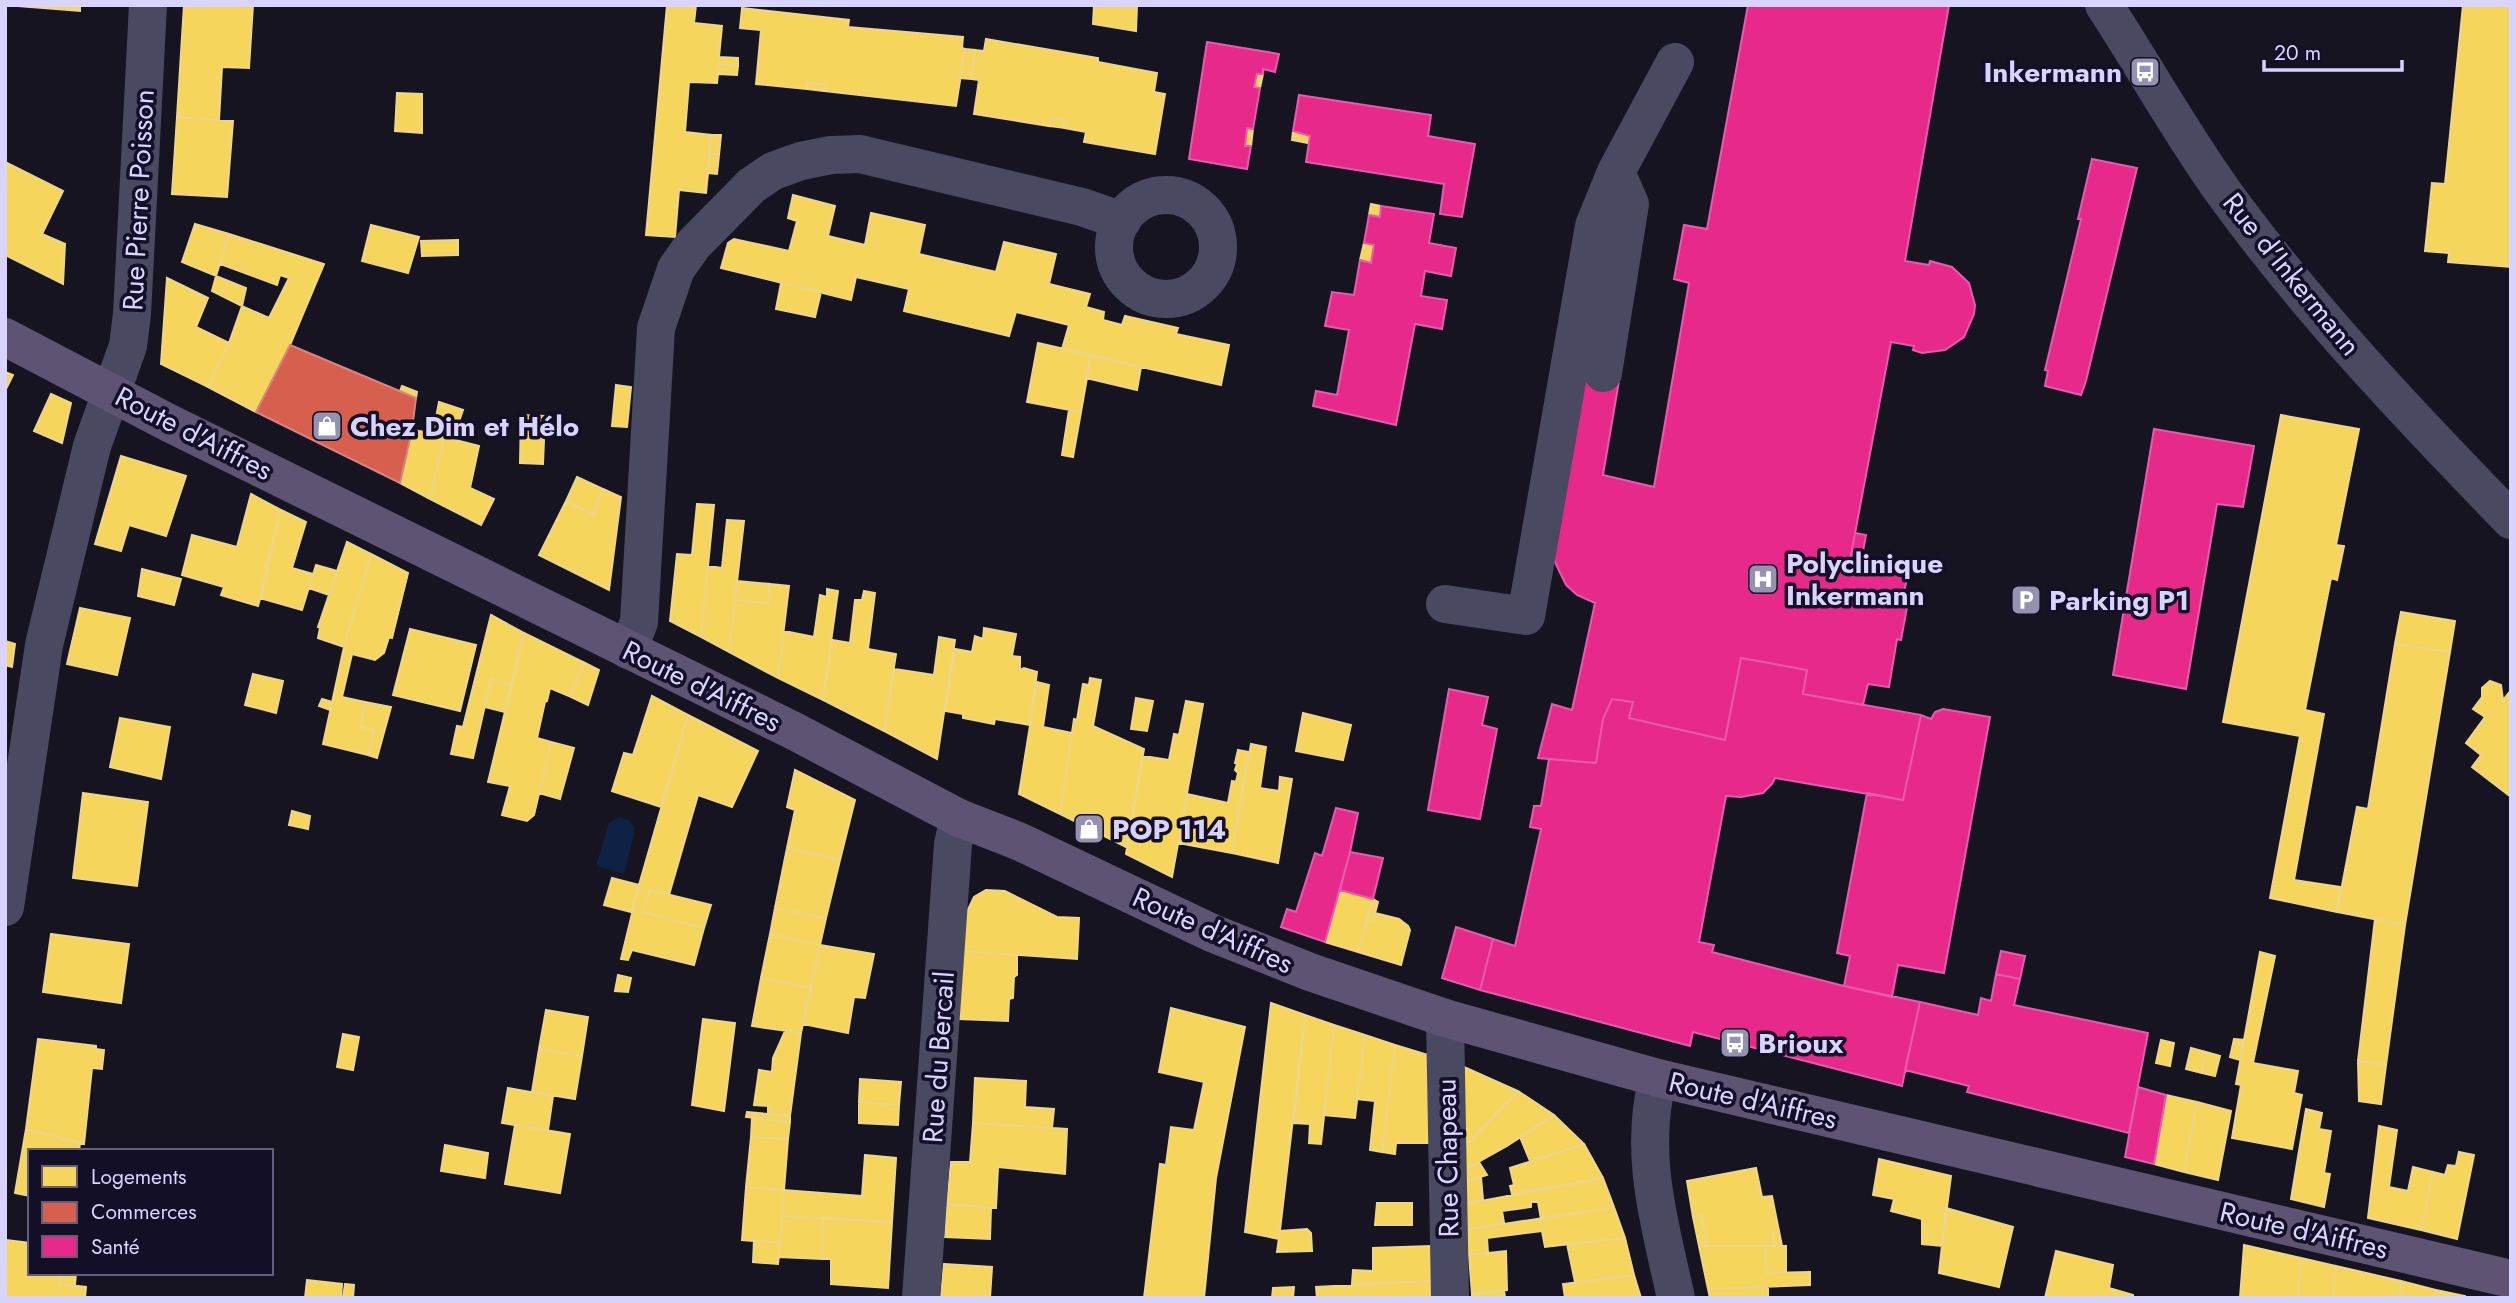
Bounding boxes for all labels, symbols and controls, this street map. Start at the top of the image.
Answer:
scale bar [2264,28,2402,72]
text: 20 m [2274,38,2321,68]
place label: Inkermann [1983,52,2122,93]
bus stop icon: Inkermann [2128,55,2162,89]
street label: Rue Pierre Poisson [112,88,165,312]
street label: Rue d'Inkermann [2213,184,2370,365]
street label: Route d'Aiffres [108,376,280,491]
place label: Chez Dim et Hélo [350,406,579,447]
shop icon: Chez Dim et Hélo [310,409,344,443]
place label: Polyclinique Inkermann [1786,543,1943,616]
hospital icon: Polyclinique Inkermann [1746,562,1780,596]
place label: Parking P1 [2049,580,2189,621]
parking icon: Parking P1 [2009,583,2043,617]
street label: Route d'Aiffres [616,630,788,742]
place label: POP 114 [1112,809,1226,850]
shop icon: POP 114 [1072,812,1106,846]
street label: Route d'Aiffres [1126,877,1300,984]
street label: Rue du Bercail [912,970,965,1144]
place label: Brioux [1758,1023,1843,1064]
bus stop icon: Brioux [1718,1026,1752,1060]
street label: Route d'Aiffres [1665,1061,1841,1140]
street label: Rue Chapeau [1426,1078,1469,1238]
legend [28,1149,273,1275]
text: Logements [91,1162,186,1192]
street label: Route d'Aiffres [2216,1191,2392,1270]
text: Commerces [91,1197,197,1227]
text: Santé [91,1232,140,1262]

